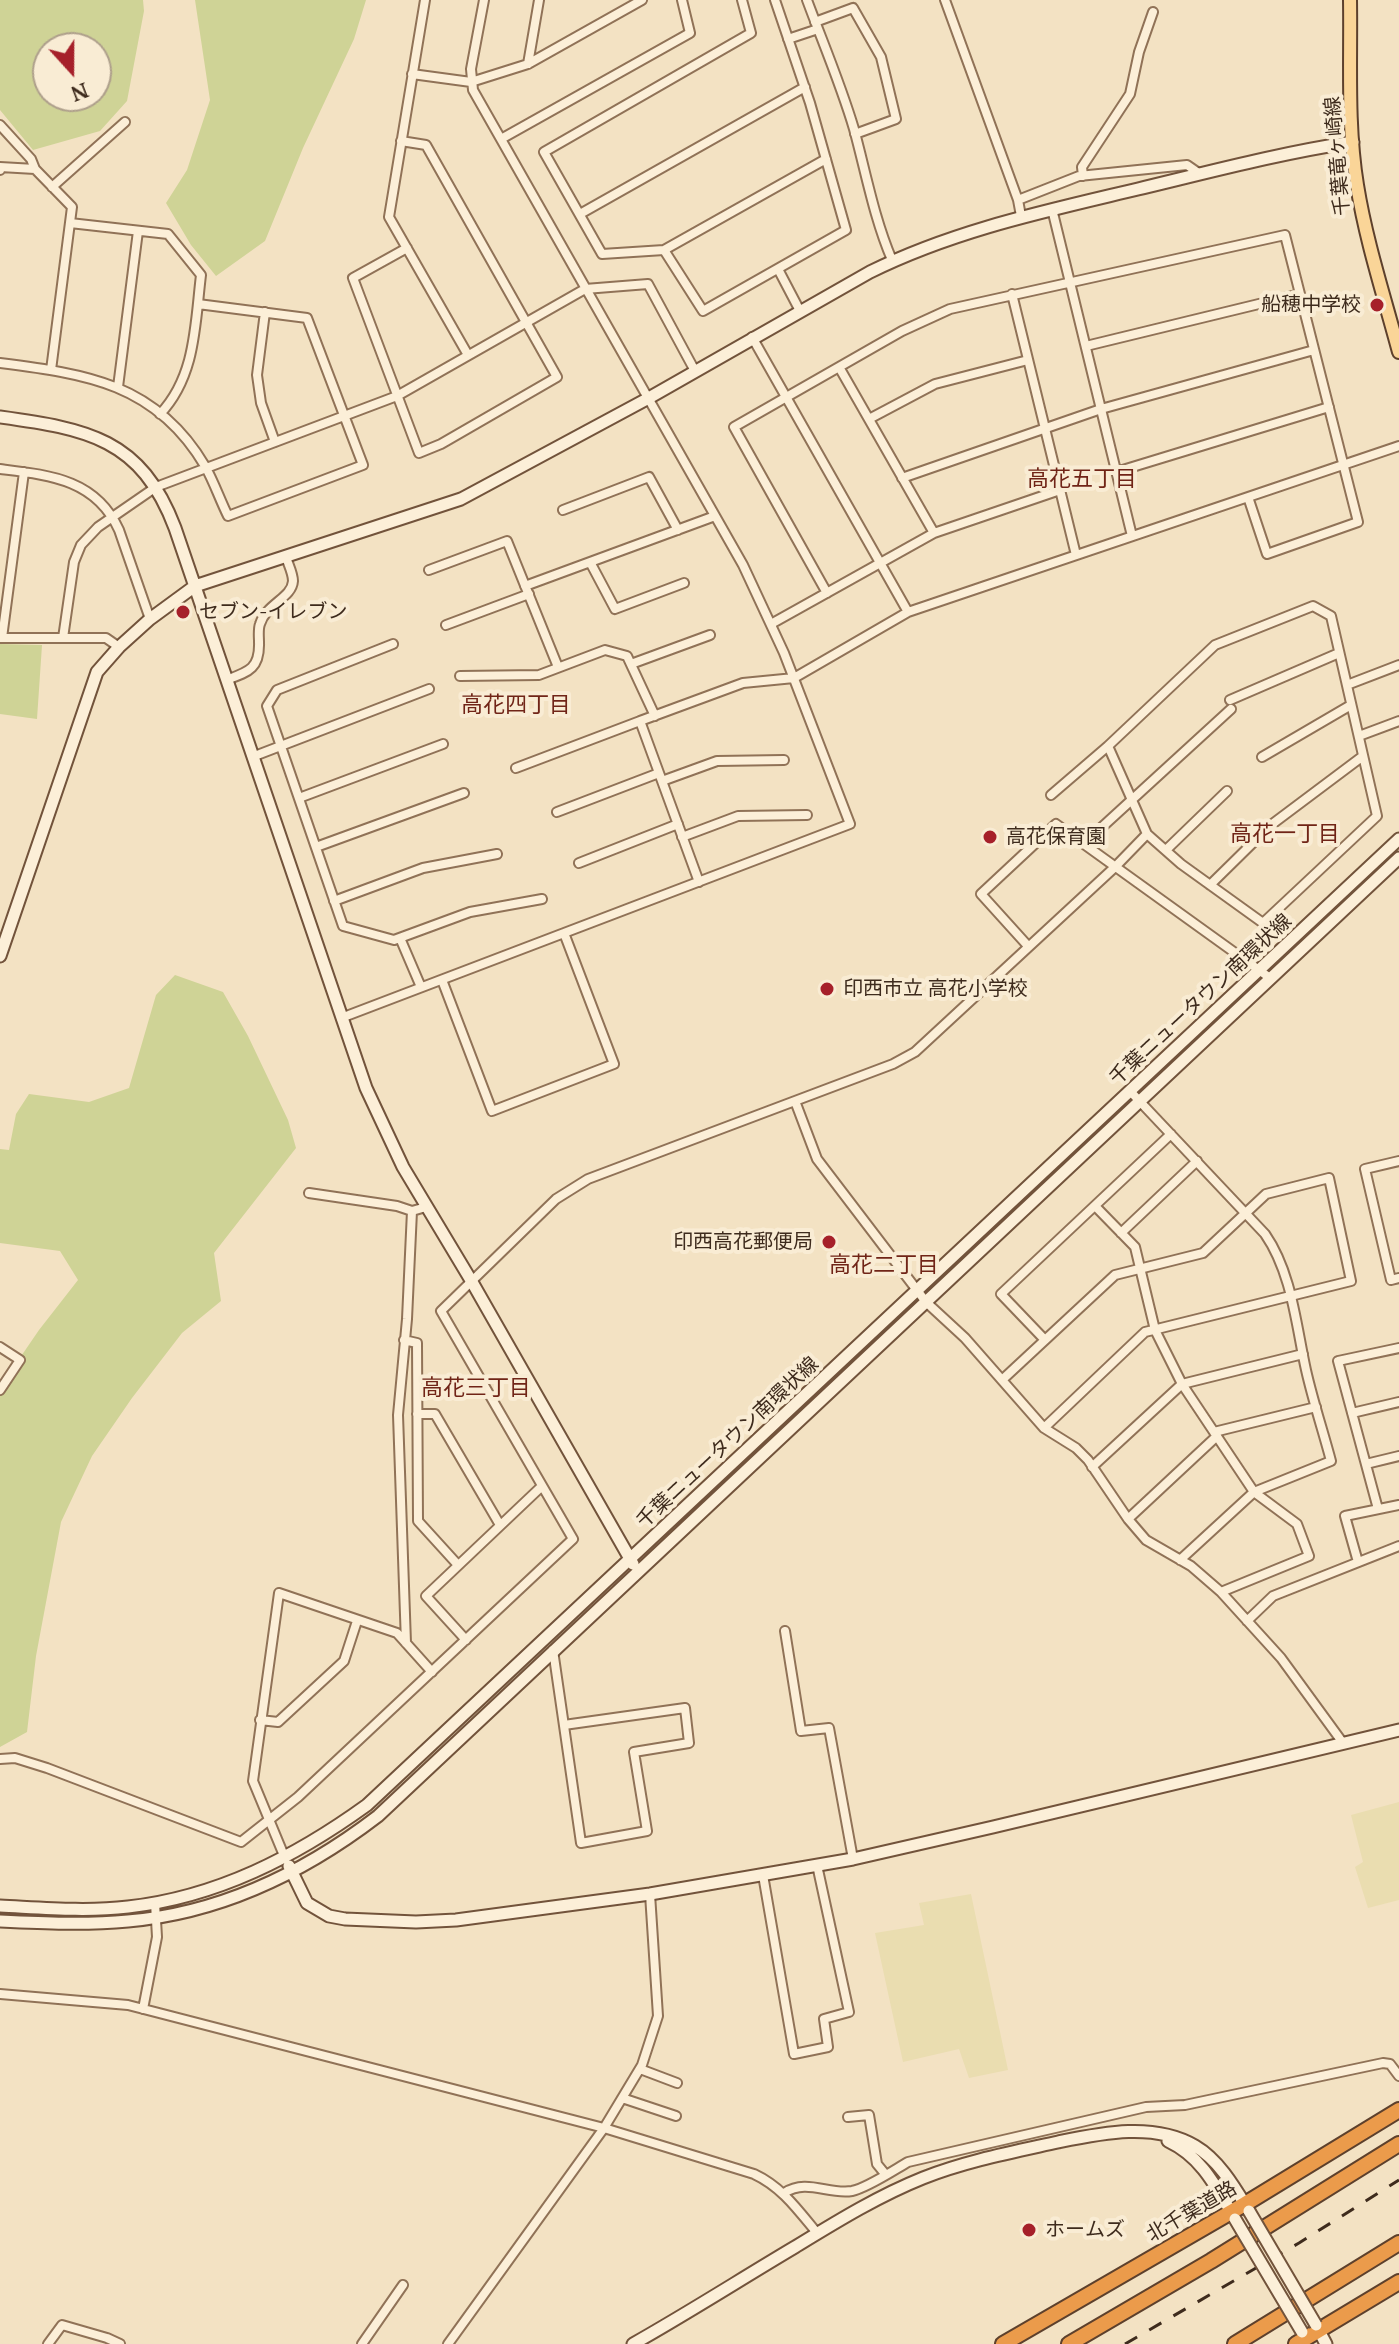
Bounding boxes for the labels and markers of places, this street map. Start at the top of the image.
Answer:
place label: 船穂中学校 [1261,293,1361,317]
marker: 船穂中学校 [1368,296,1386,314]
place label: セブン-イレブン [199,600,347,624]
marker: セブン-イレブン [174,603,192,621]
place label: 高花保育園 [1006,825,1106,849]
marker: 高花保育園 [981,828,999,846]
place label: 印西市立 高花小学校 [843,977,1028,1001]
marker: 印西市立 高花小学校 [818,980,836,998]
place label: 印西高花郵便局 [673,1230,813,1254]
marker: 印西高花郵便局 [820,1233,838,1251]
place label: ホームズ [1045,2218,1125,2242]
marker: ホームズ [1020,2221,1038,2239]

